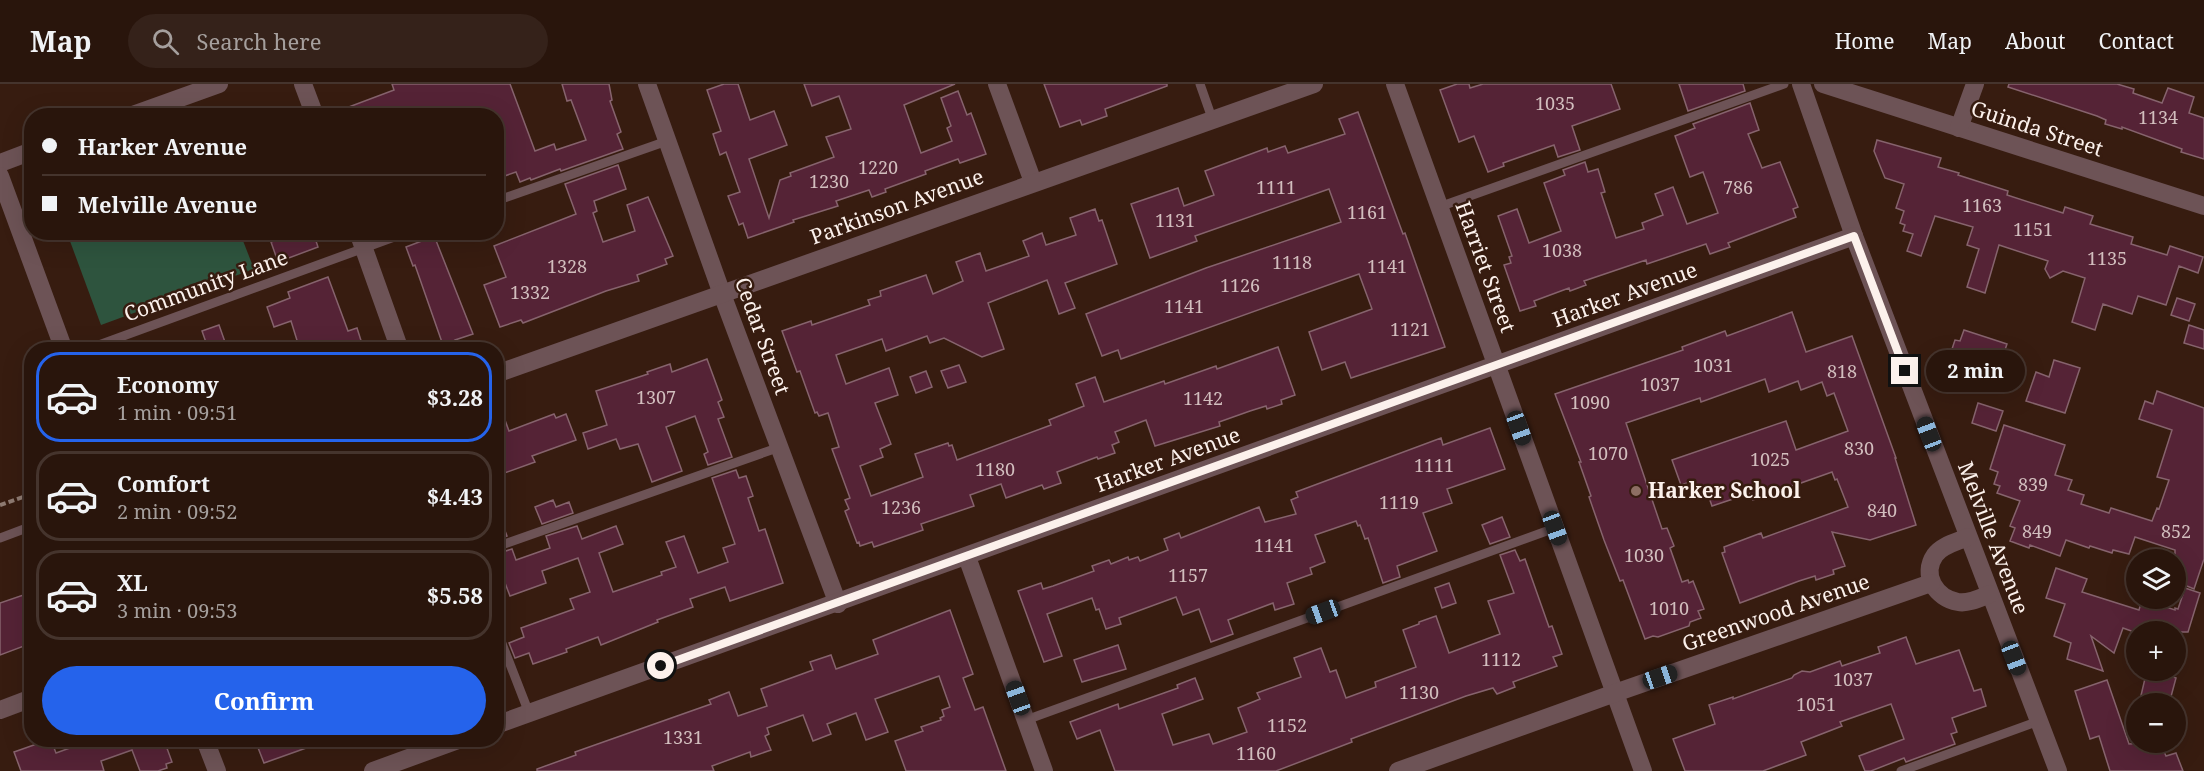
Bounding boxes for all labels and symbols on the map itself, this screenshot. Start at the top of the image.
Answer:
house number: 1035 [1535,91,1575,115]
street label: Guinda Street [1968,94,2107,163]
house number: 1134 [2138,105,2178,129]
house number: 1220 [858,155,898,179]
street label: Parkinson Avenue [806,162,987,250]
house number: 1230 [809,169,849,193]
house number: 1111 [1256,175,1296,199]
house number: 786 [1723,175,1753,199]
house number: 1163 [1962,193,2002,217]
street label: Harriet Street [1449,197,1523,336]
house number: 1161 [1347,200,1387,224]
house number: 1131 [1155,208,1195,232]
house number: 1151 [2013,217,2053,241]
house number: 1038 [1542,238,1582,262]
street label: Community Lane [120,242,292,328]
house number: 1135 [2087,246,2127,270]
house number: 1118 [1272,250,1312,274]
house number: 1328 [547,254,587,278]
house number: 1141 [1367,254,1407,278]
street label: Harker Avenue [1549,255,1701,333]
street label: Cedar Street [729,273,797,398]
house number: 1126 [1220,273,1260,297]
house number: 1332 [510,280,550,304]
house number: 1141 [1164,294,1204,318]
house number: 1121 [1390,317,1430,341]
callout: 2 min [1926,350,2025,392]
house number: 1031 [1693,353,1733,377]
route end [1891,357,1918,384]
house number: 818 [1827,359,1857,383]
house number: 1037 [1640,372,1680,396]
house number: 1307 [636,385,676,409]
house number: 1142 [1183,386,1223,410]
house number: 1090 [1570,390,1610,414]
car [1504,408,1534,448]
car [1914,414,1944,454]
street label: Harker Avenue [1092,420,1244,498]
house number: 830 [1844,436,1874,460]
house number: 1070 [1588,441,1628,465]
house number: 1025 [1750,447,1790,471]
house number: 1111 [1414,453,1454,477]
house number: 1180 [975,457,1015,481]
street label: Melville Avenue [1952,457,2036,618]
house number: 839 [2018,472,2048,496]
place label: Harker School [1648,476,1801,504]
marker: Harker School [1629,484,1643,498]
house number: 1119 [1379,490,1419,514]
house number: 1236 [881,495,921,519]
house number: 840 [1867,498,1897,522]
car [1540,508,1570,548]
house number: 849 [2022,519,2052,543]
house number: 852 [2161,519,2191,543]
house number: 1141 [1254,533,1294,557]
house number: 1030 [1624,543,1664,567]
house number: 1157 [1168,563,1208,587]
street label: Greenwood Avenue [1678,567,1873,657]
house number: 1010 [1649,596,1689,620]
car [1303,597,1343,627]
car [1999,638,2029,678]
house number: 1112 [1481,647,1521,671]
route start [647,652,674,679]
car [1640,663,1680,691]
house number: 1037 [1833,667,1873,691]
car [1003,678,1033,718]
house number: 1130 [1399,680,1439,704]
house number: 1051 [1796,692,1836,716]
house number: 1152 [1267,713,1307,737]
house number: 1331 [663,725,703,749]
house number: 1160 [1236,741,1276,765]

